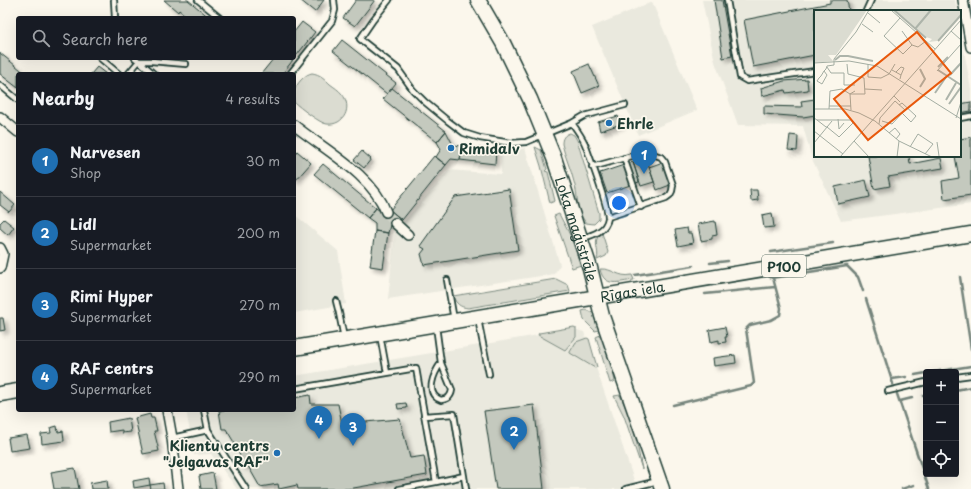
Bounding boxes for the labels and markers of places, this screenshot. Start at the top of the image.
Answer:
place label: Ehrle [617,113,654,134]
marker: Ehrle [604,118,614,128]
place label: Rimidalv [459,138,520,159]
pin: 1 [631,141,657,174]
marker: Rimidalv [446,143,456,153]
pin: 4 [306,406,332,439]
pin: 3 [340,413,366,446]
pin: 2 [501,417,527,450]
place label: Klientu centrs "Jelgavas RAF" [163,435,269,472]
marker: Klientu centrs "Jelgavas RAF" [272,448,282,458]

